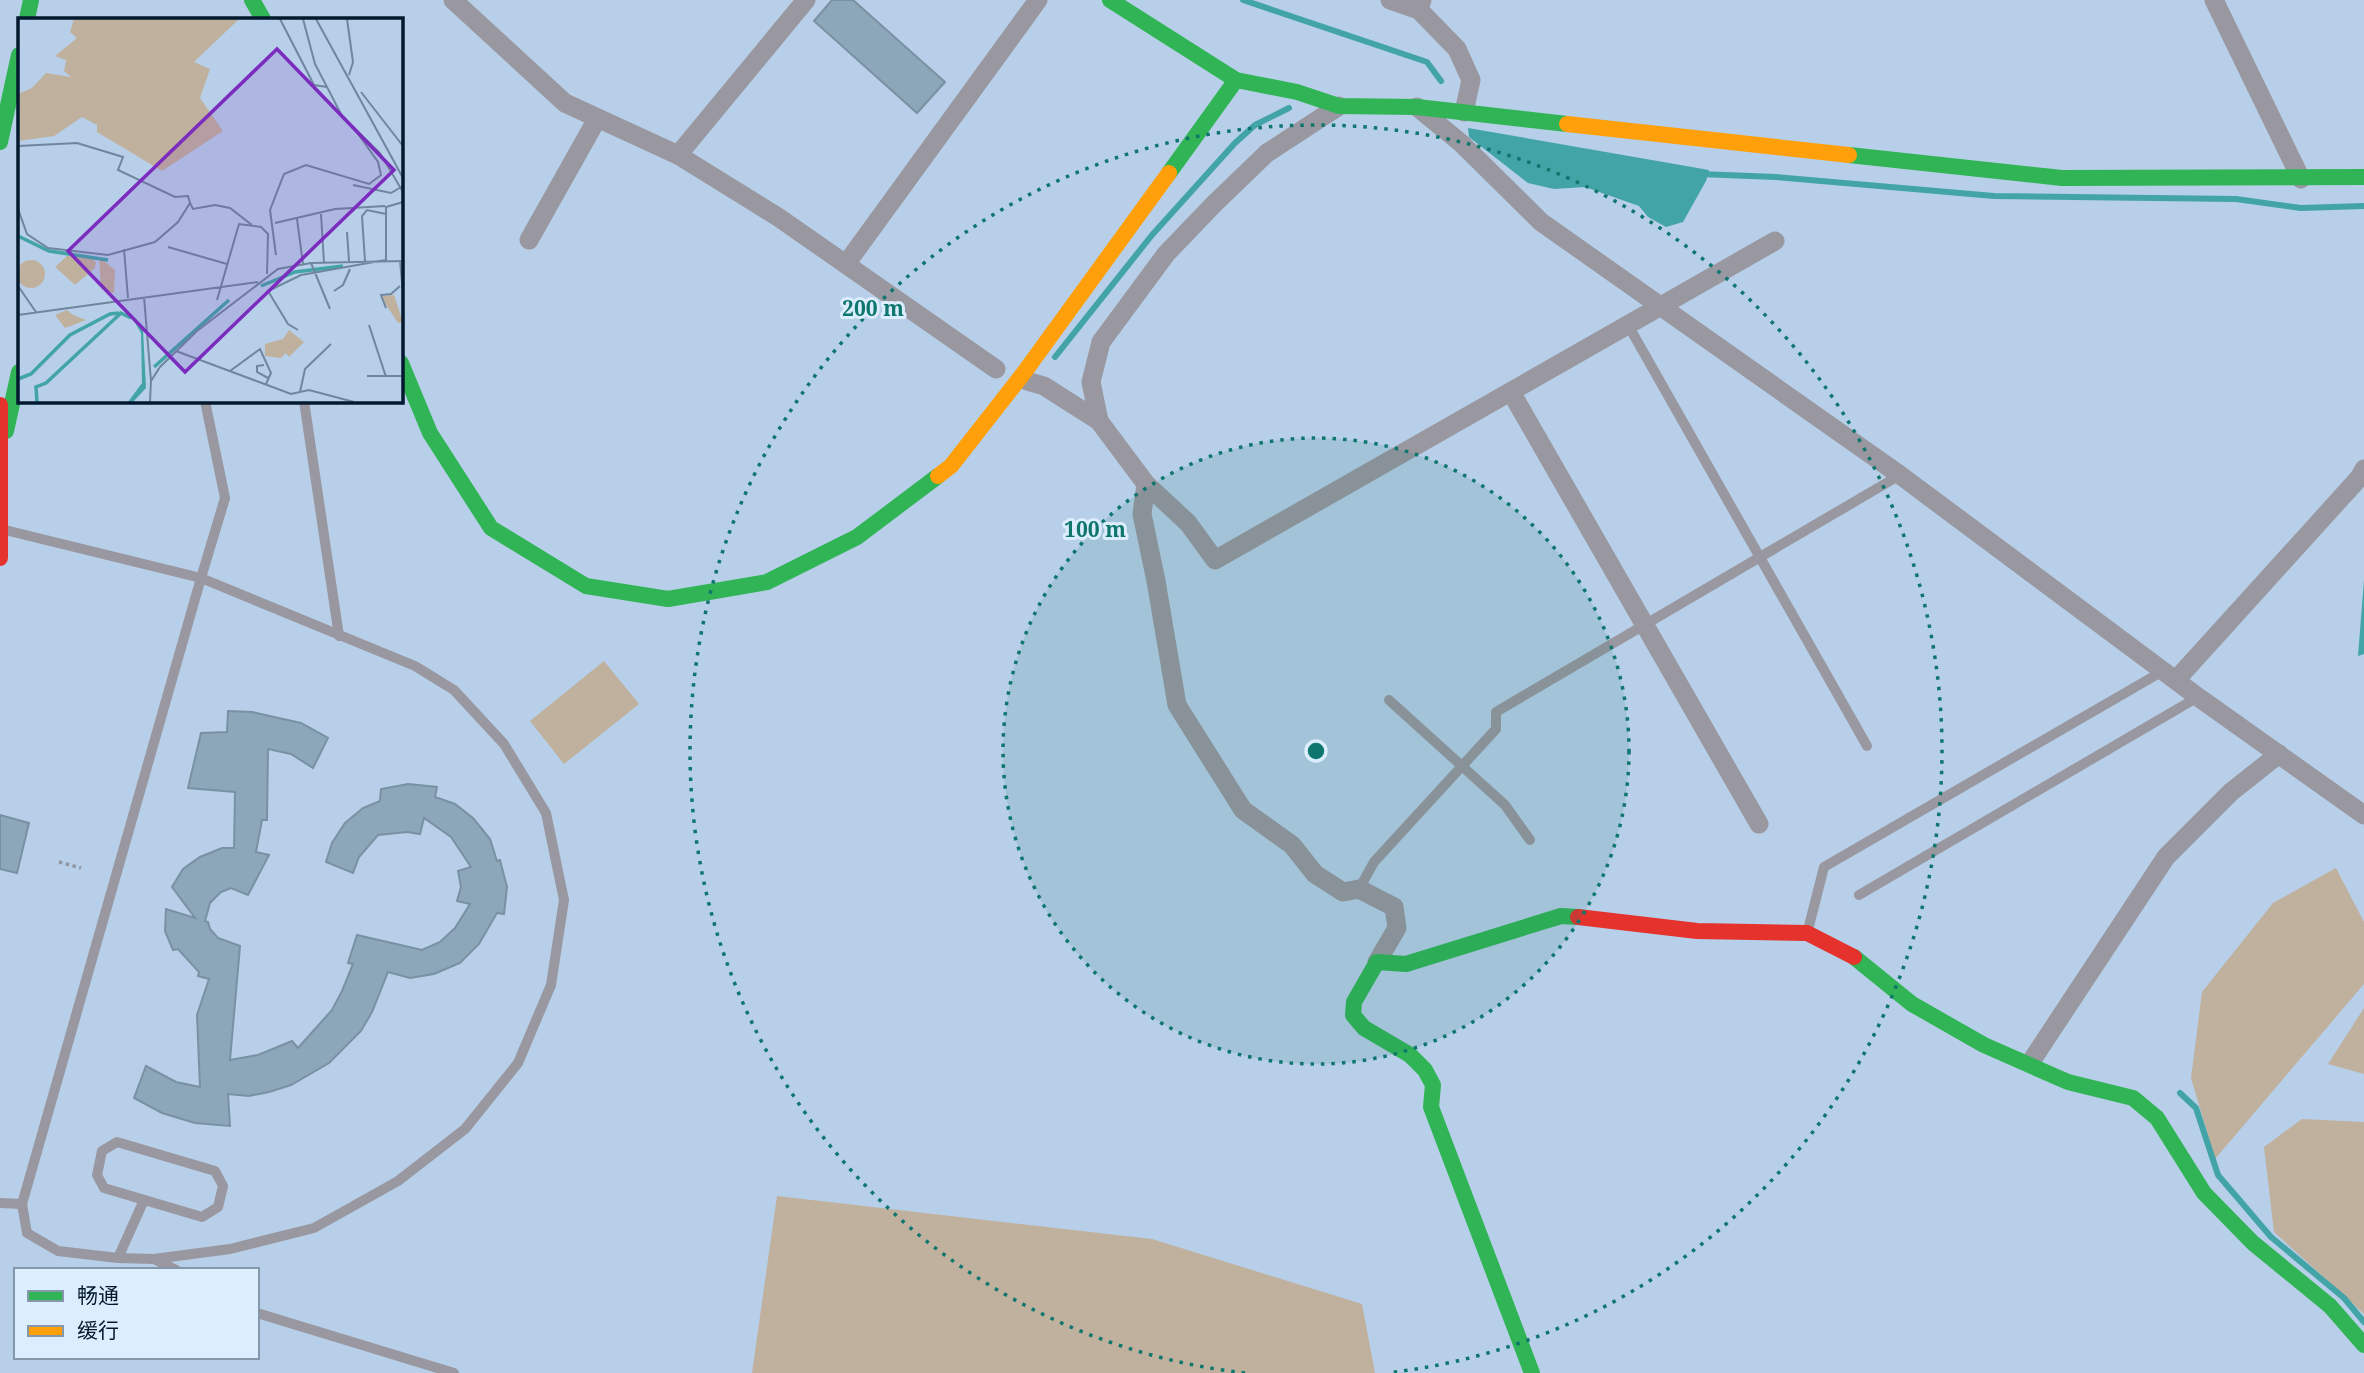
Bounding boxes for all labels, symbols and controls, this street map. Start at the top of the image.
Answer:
inset map [18,18,402,402]
text: 200 m [842,294,904,322]
text: 100 m [1064,515,1126,543]
centre of rings [1304,739,1328,763]
legend [14,1268,259,1359]
text: 畅通 [77,1281,119,1309]
text: 缓行 [77,1316,119,1344]

